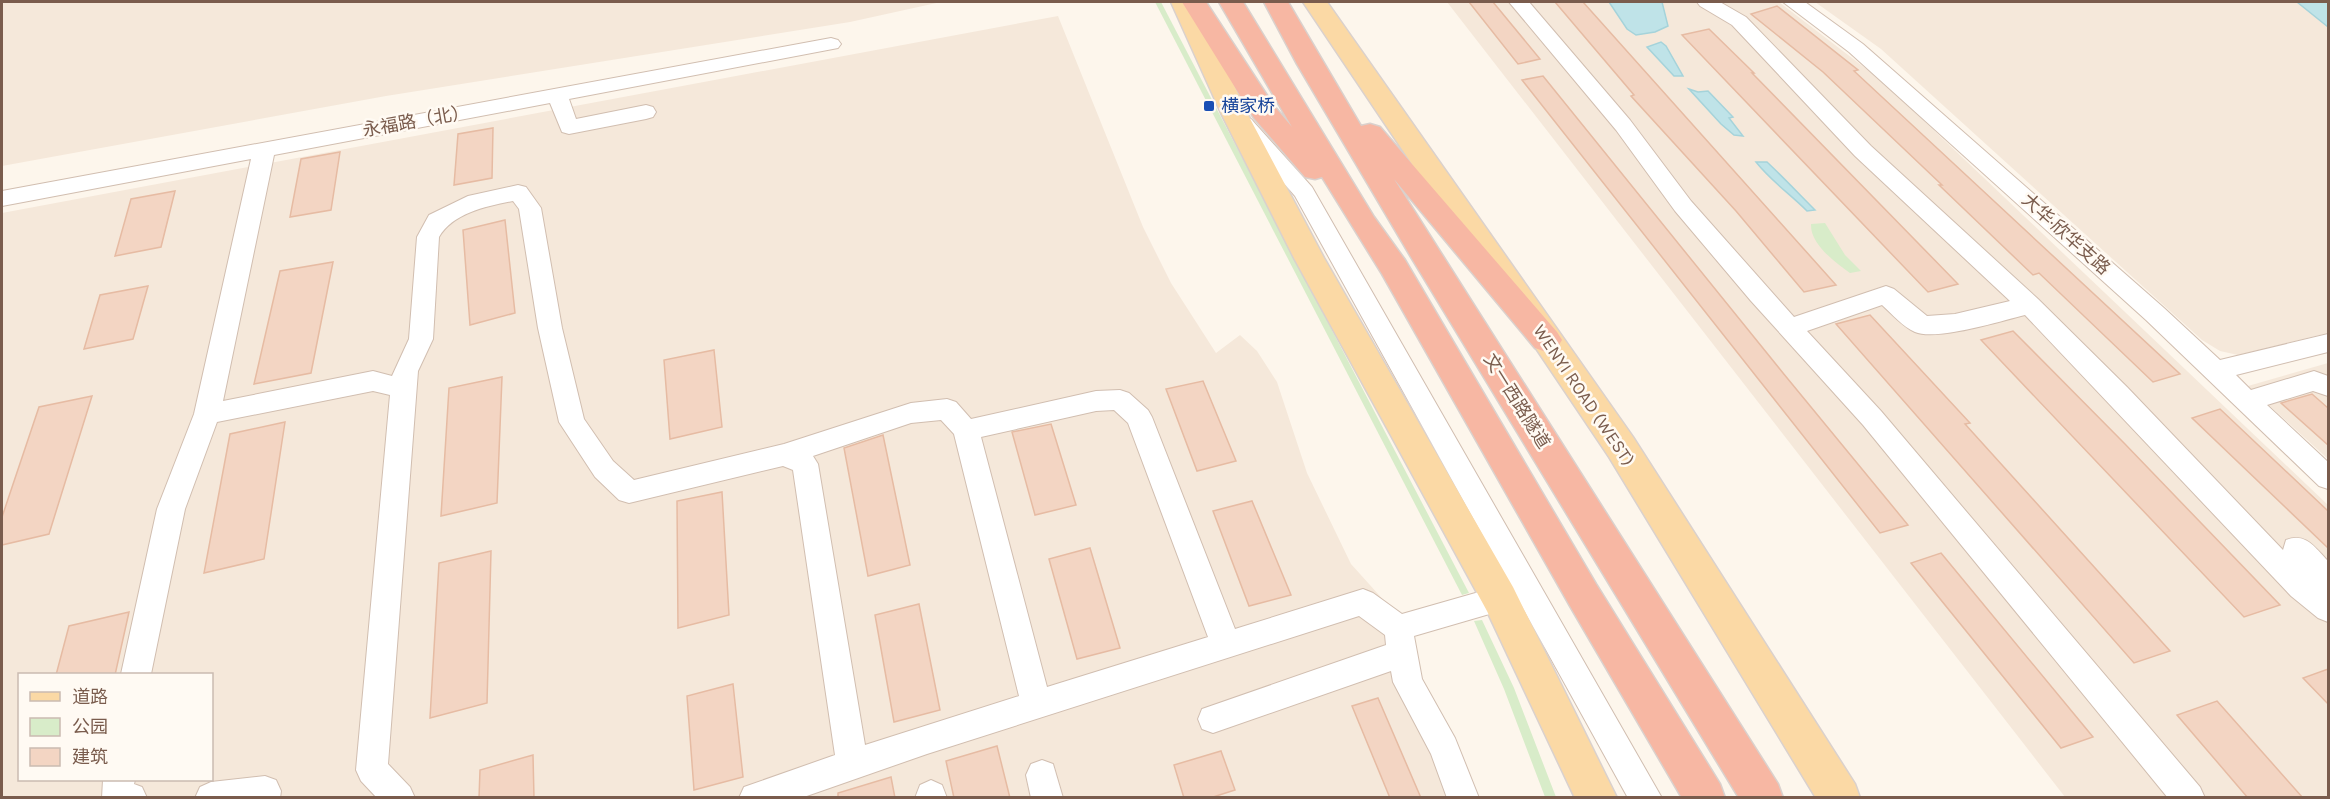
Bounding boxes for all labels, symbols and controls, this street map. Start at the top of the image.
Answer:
place label: 横家桥 [1221,95,1275,117]
marker: 横家桥 [1202,99,1216,113]
street label: 永福路（北） [361,101,471,141]
street label: 大华·欣华支路 [2017,189,2115,279]
street label: WENYI ROAD (WEST) [1529,320,1639,470]
street label: 文一西路隧道 [1479,349,1555,453]
legend [18,673,213,781]
text: 道路 [72,686,108,708]
text: 公园 [72,716,108,738]
text: 建筑 [72,746,108,768]

